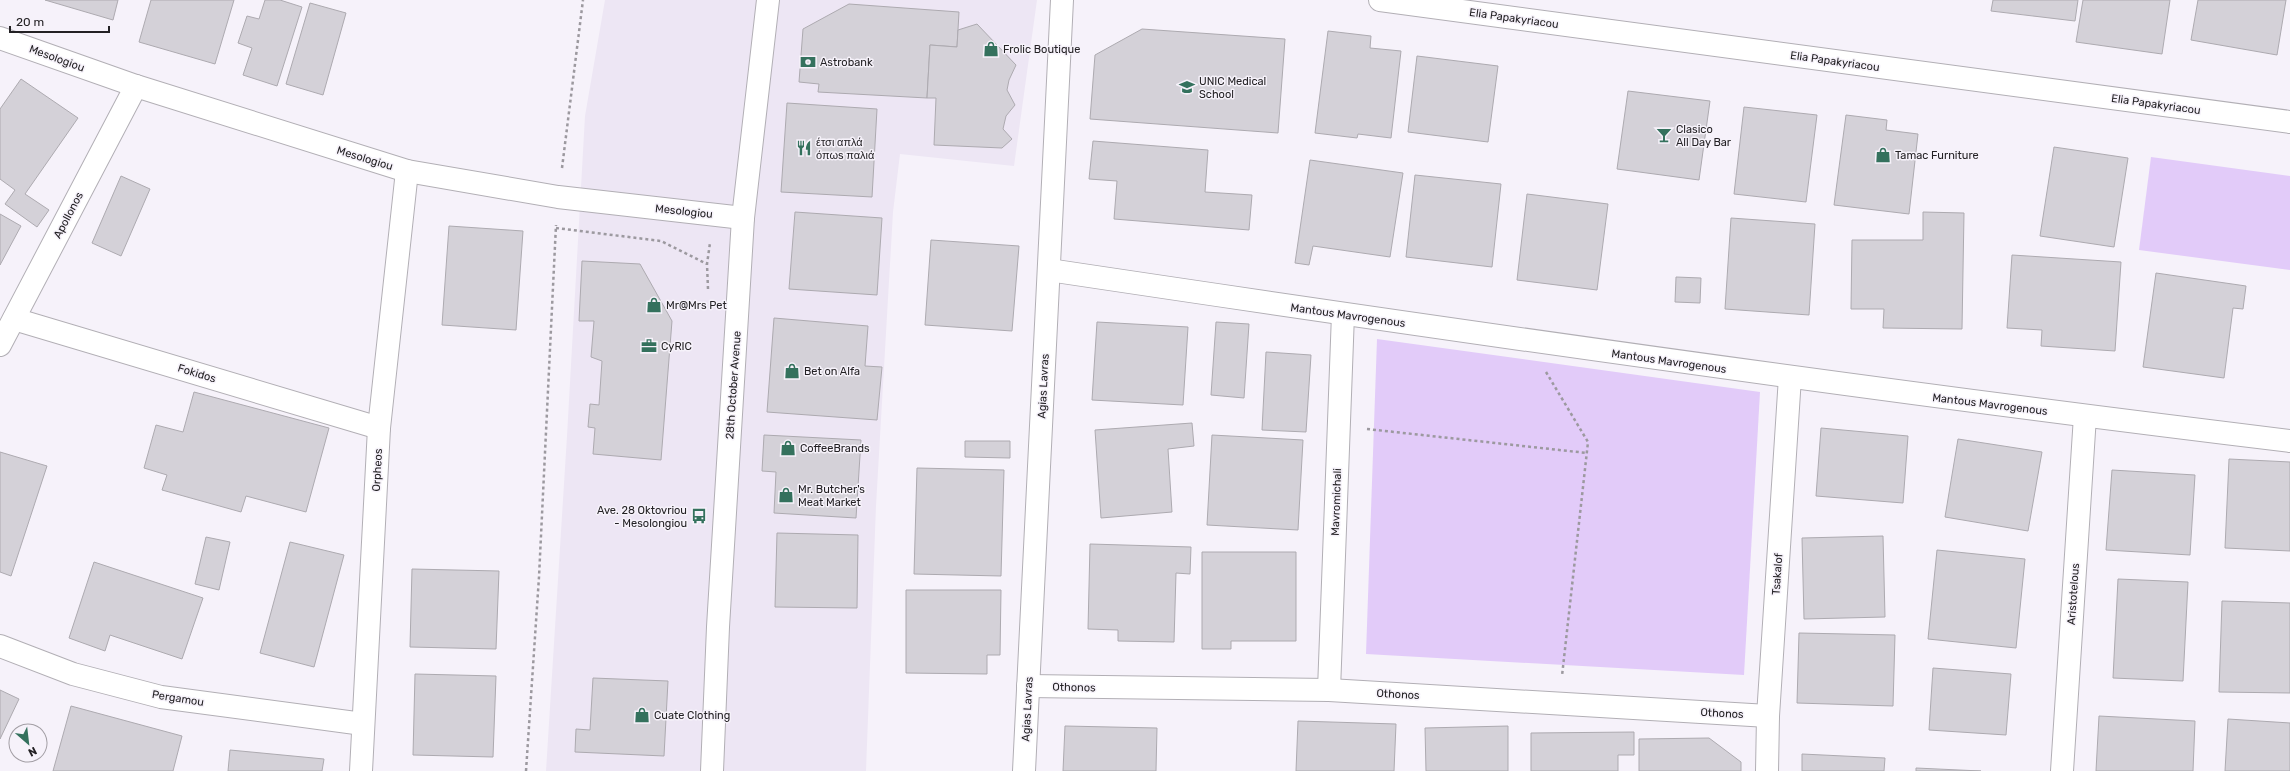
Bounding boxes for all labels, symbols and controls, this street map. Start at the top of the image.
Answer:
street label: Elia Papakyriacou [1468,6,1559,31]
scale bar [10,8,109,34]
text: 20 m [16,15,44,29]
shop icon: Frolic Boutique [982,40,1000,58]
street label: Mesologiou [27,42,86,74]
place label: Frolic Boutique [1003,43,1080,56]
street label: Elia Papakyriacou [1789,49,1880,74]
bank icon: Astrobank [799,53,817,71]
place label: Astrobank [820,56,873,69]
place label: UNIC Medical School [1199,75,1266,101]
school or university icon: UNIC Medical School [1178,78,1196,96]
street label: Elia Papakyriacou [2110,92,2201,117]
place label: Clasico All Day Bar [1676,123,1732,149]
bar icon: Clasico All Day Bar [1655,126,1673,144]
place label: έτσι απλά όπωs παλιά [816,136,875,162]
restaurant icon: έτσι απλά όπωs παλιά [795,139,813,157]
street label: Mesologiou [335,144,394,173]
shop icon: Tamac Furniture [1874,146,1892,164]
place label: Tamac Furniture [1895,149,1979,162]
street label: Apollonos [51,190,86,241]
street label: Mesologiou [654,202,713,221]
shop icon: Mr@Mrs Pet [645,296,663,314]
place label: Mr@Mrs Pet [666,299,727,312]
street label: Mantous Mavrogenous [1290,301,1407,330]
street label: 28th October Avenue [723,330,744,440]
office icon: CyRIC [640,337,658,355]
place label: CyRIC [661,340,692,353]
street label: Mantous Mavrogenous [1611,347,1728,376]
street label: Agias Lavras [1035,353,1052,419]
street label: Fokidos [176,361,218,386]
shop icon: Bet on Alfa [783,362,801,380]
place label: Bet on Alfa [804,365,860,378]
street label: Mantous Mavrogenous [1932,391,2049,418]
shop icon: CoffeeBrands [779,439,797,457]
place label: CoffeeBrands [800,442,870,455]
street label: Orpheos [370,448,385,492]
street label: Mavromichali [1329,468,1344,536]
place label: Mr. Butcher's Meat Market [798,483,865,509]
shop icon: Mr. Butcher's Meat Market [777,486,795,504]
place label: Ave. 28 Oktovriou - Mesolongiou [597,504,687,530]
bus stop icon: Ave. 28 Oktovriou - Mesolongiou [690,507,708,525]
street label: Tsakalof [1770,552,1785,595]
street label: Aristotelous [2065,562,2082,625]
street label: Agias Lavras [1019,676,1036,742]
street label: Othonos [1052,681,1096,694]
street label: Othonos [1376,687,1420,702]
street label: Pergamou [151,688,205,709]
shop icon: Cuate Clothing [633,706,651,724]
street label: Othonos [1700,706,1744,721]
place label: Cuate Clothing [654,709,730,722]
north arrow [8,723,48,763]
text: N [26,744,39,759]

